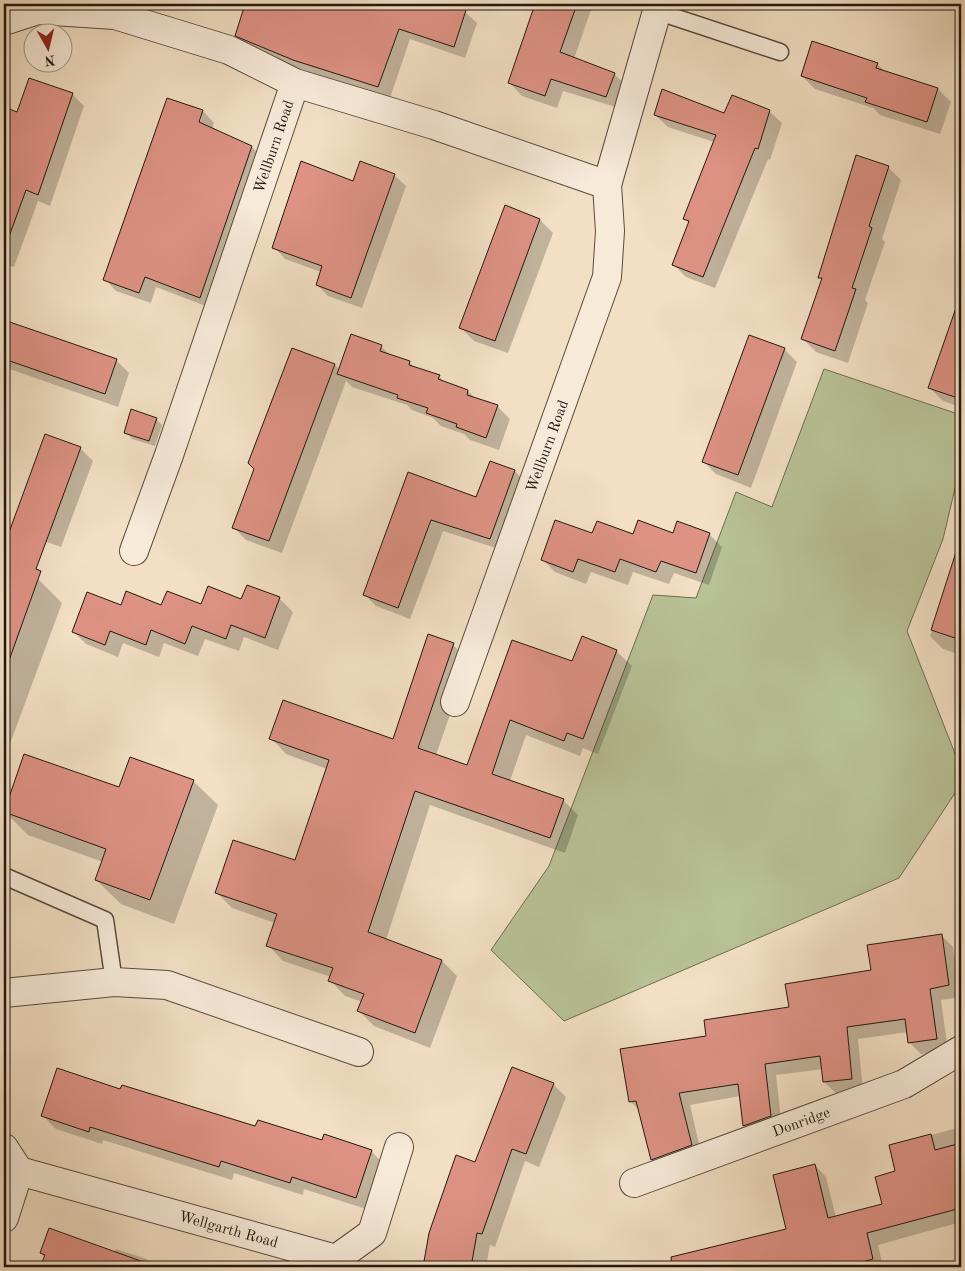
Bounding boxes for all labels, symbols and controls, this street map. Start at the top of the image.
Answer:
north arrow [22,22,72,72]
text: N [43,52,56,68]
street label: Wellburn Road [252,98,298,195]
street label: Wellburn Road [525,398,572,495]
street label: Donridge [771,1106,833,1141]
street label: Wellgarth Road [177,1210,280,1252]

